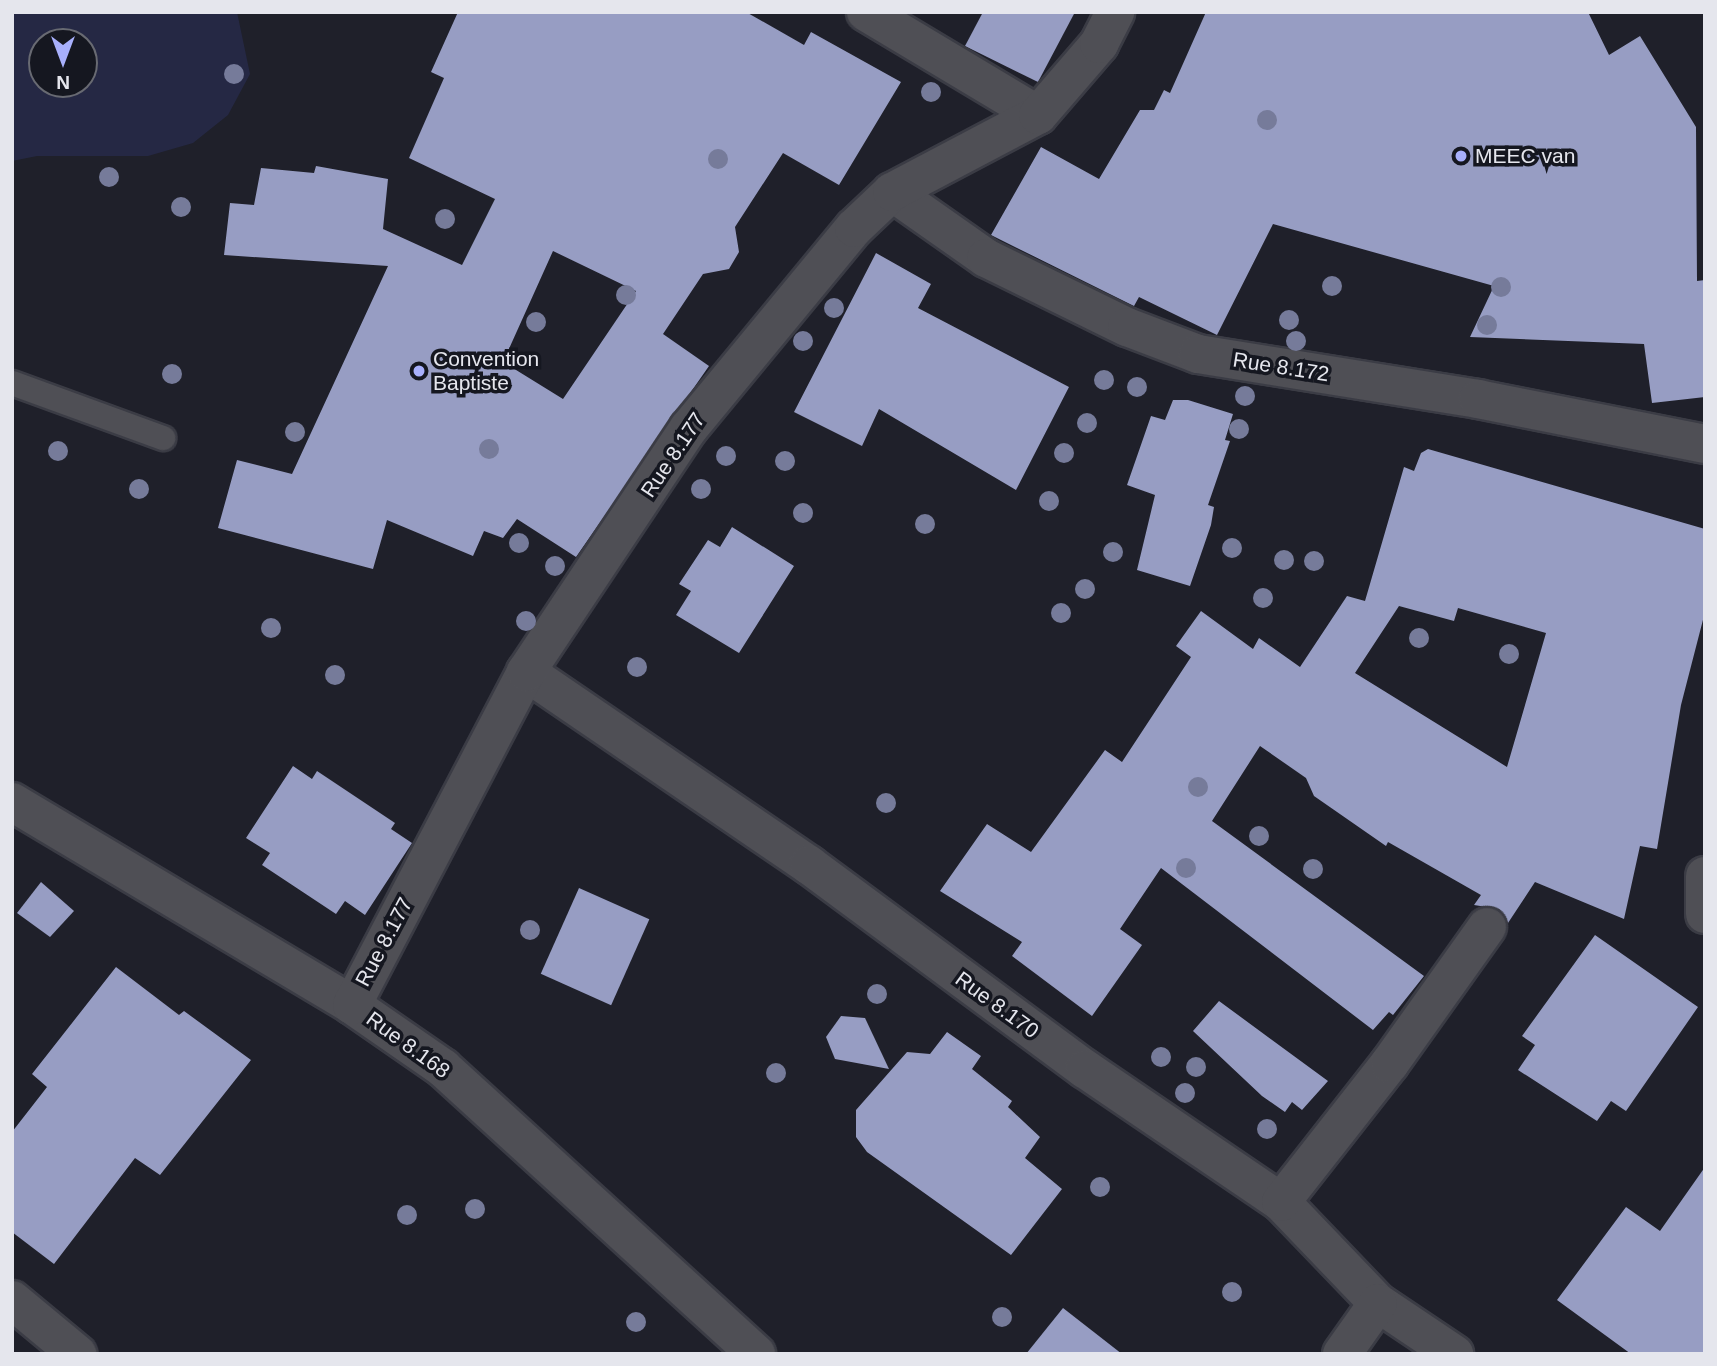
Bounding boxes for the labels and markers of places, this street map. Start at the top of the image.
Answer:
place label: MEEC van [1475,143,1575,169]
marker: MEEC van [1453,148,1469,164]
place label: Convention Baptiste [433,346,539,396]
marker: Convention Baptiste [411,363,427,379]

